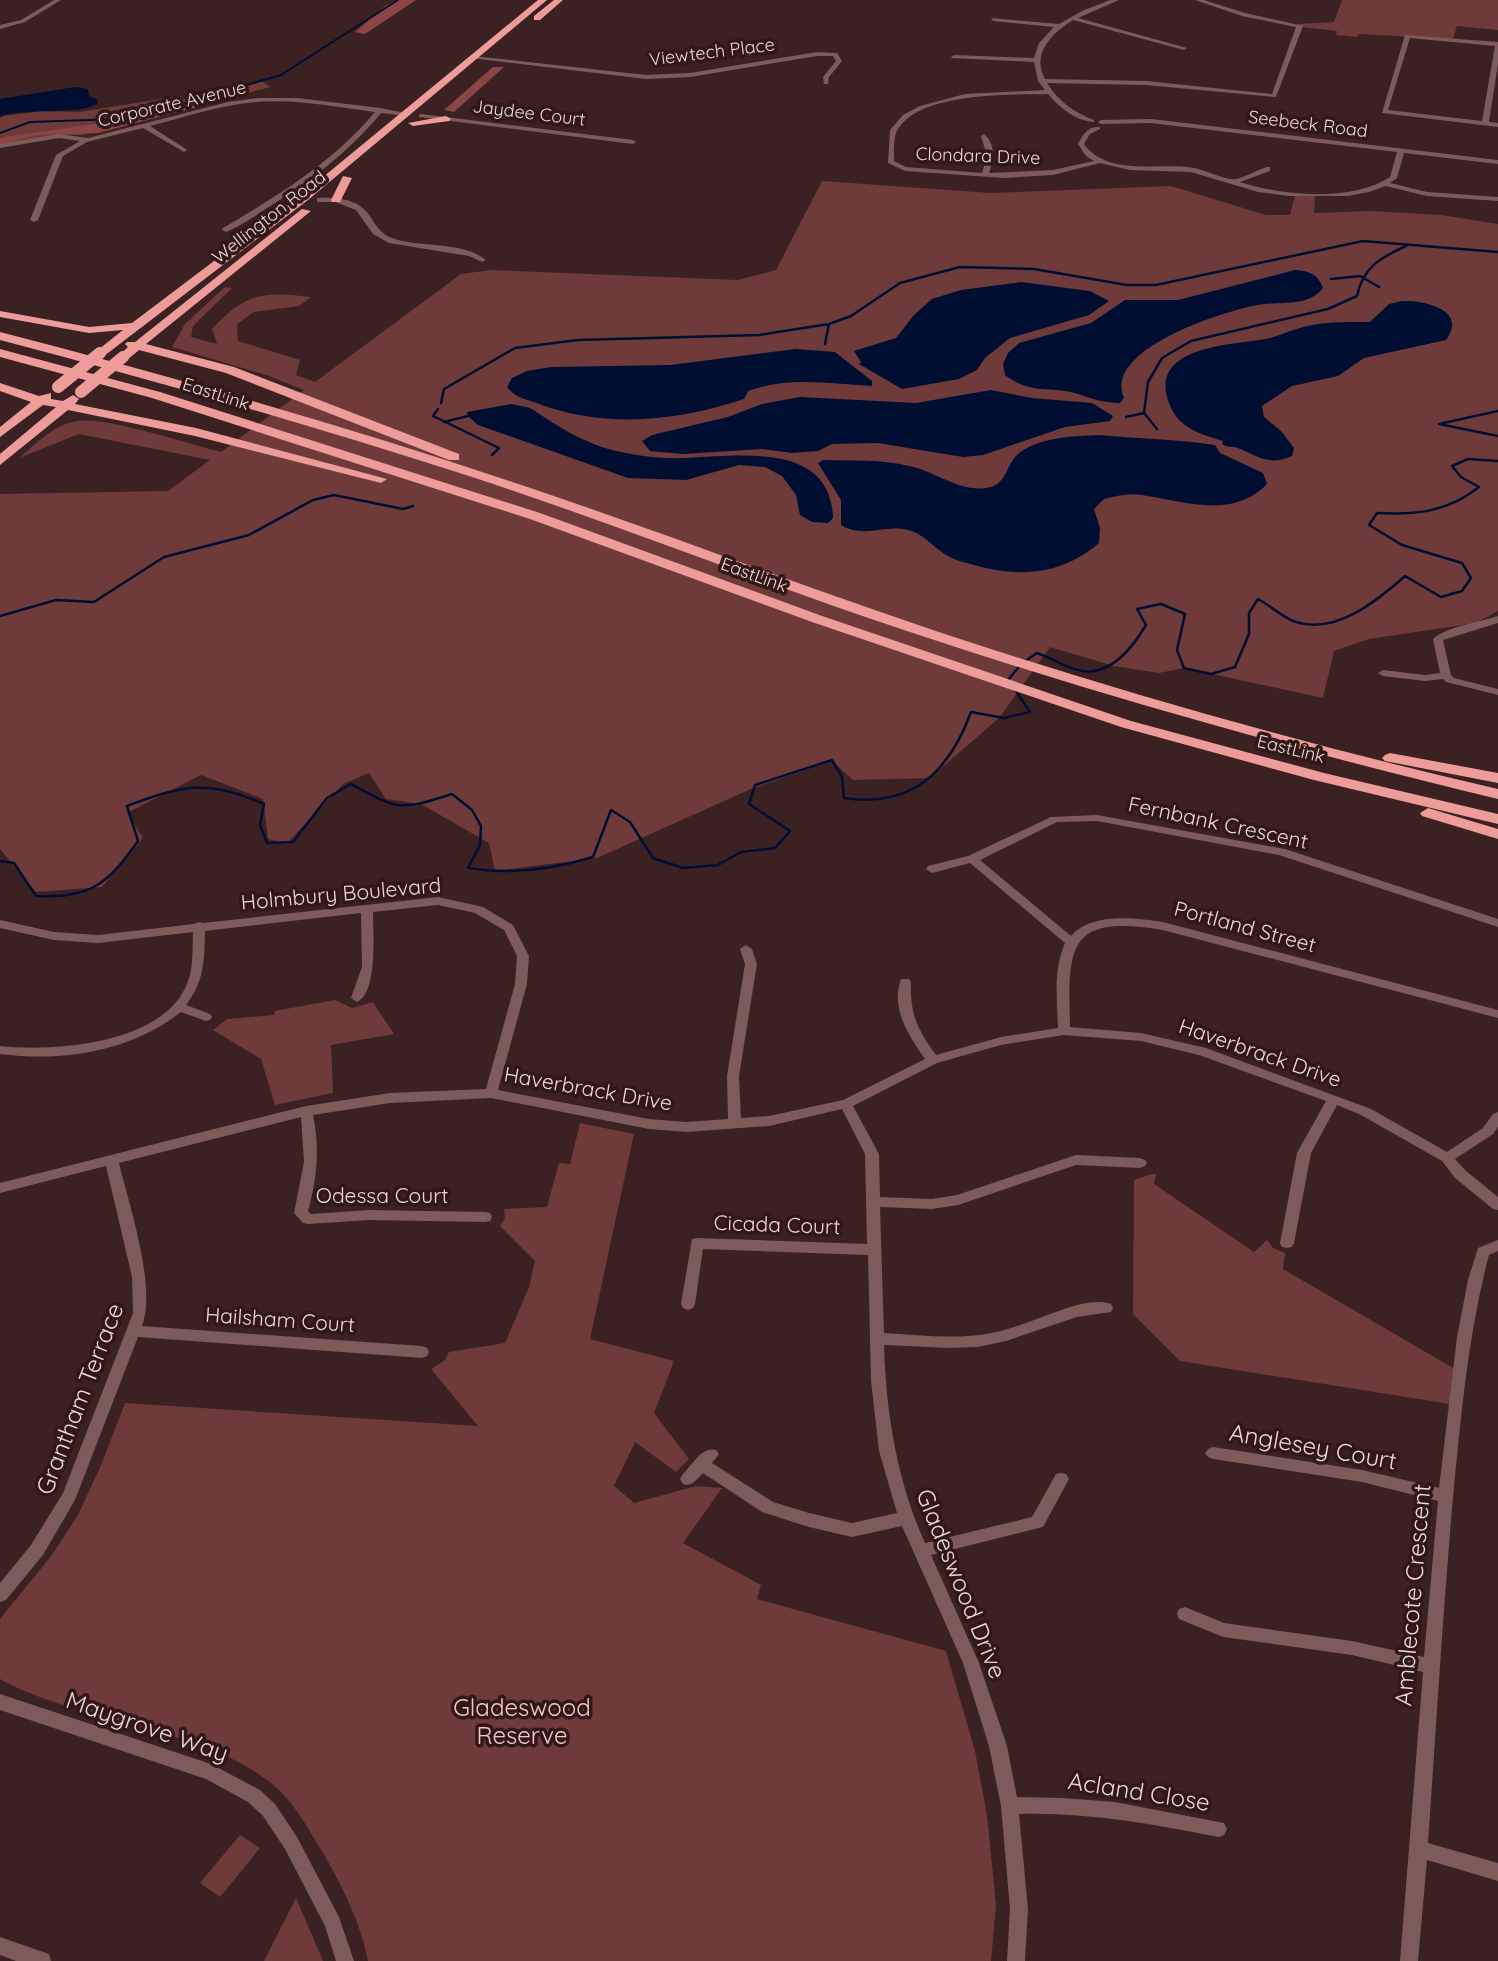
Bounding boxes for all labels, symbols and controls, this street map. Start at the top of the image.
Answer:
street label: Viewtech Place [648,32,776,71]
street label: Corporate Avenue [95,75,248,132]
street label: Jaydee Court [471,94,587,131]
street label: Seebeck Road [1247,105,1369,142]
street label: Clondara Drive [915,142,1041,169]
street label: Wellington Road [207,165,330,268]
street label: EastLink [180,372,253,415]
street label: EastLink [718,552,791,597]
street label: EastLink [1255,729,1327,768]
street label: Fernbank Crescent [1126,790,1311,854]
street label: Holmbury Boulevard [240,871,442,915]
street label: Portland Street [1172,895,1319,957]
street label: Haverbrack Drive [1176,1012,1345,1092]
street label: Haverbrack Drive [502,1060,674,1116]
street label: Odessa Court [316,1182,448,1208]
street label: Cicada Court [713,1209,841,1239]
street label: Grantham Terrace [29,1299,129,1499]
street label: Hailsham Court [204,1301,356,1337]
street label: Anglesey Court [1227,1417,1399,1475]
street label: Amblecote Crescent [1387,1482,1437,1707]
street label: Gladeswood Drive [910,1484,1014,1683]
street label: Maygrove Way [62,1684,232,1768]
park label: Gladeswood Reserve [453,1692,591,1750]
street label: Acland Close [1066,1765,1212,1817]

